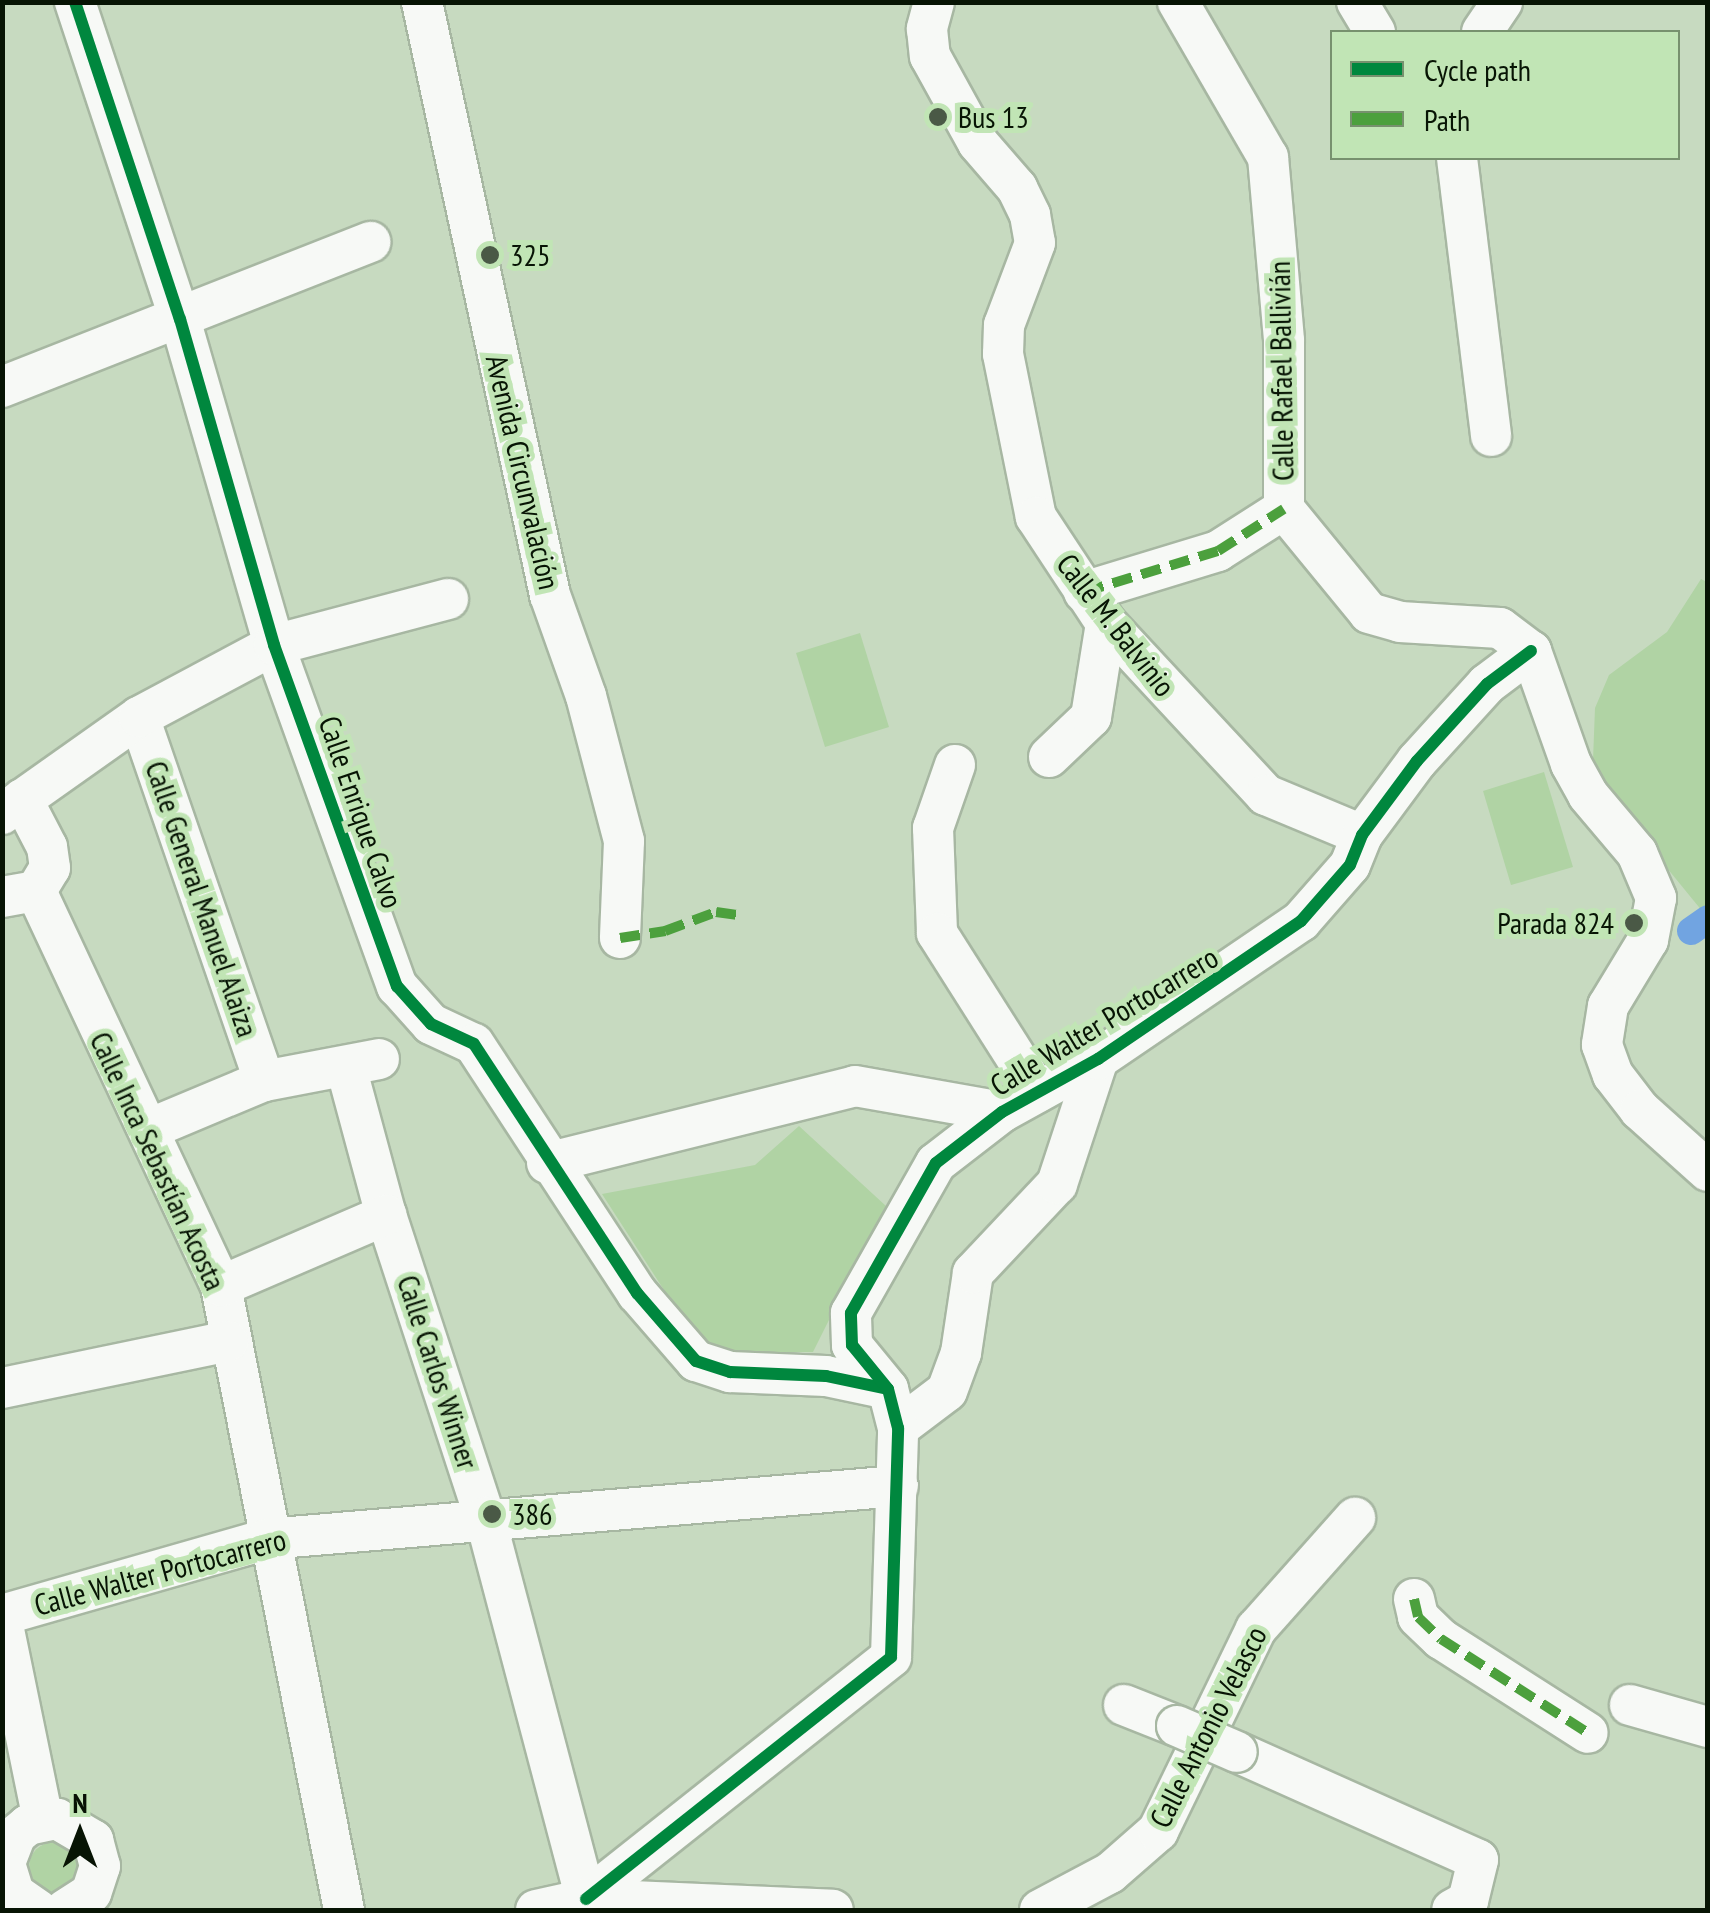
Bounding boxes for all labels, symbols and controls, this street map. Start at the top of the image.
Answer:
legend [1330,30,1680,160]
text: Cycle path [1424,50,1531,89]
place label: Bus 13 [958,99,1029,135]
text: Path [1424,100,1470,139]
marker: Bus 13 [927,106,949,128]
place label: 325 [510,237,550,273]
marker: 325 [479,244,501,266]
street label: Calle Rafael Ballivián [1261,261,1301,481]
street label: Avenida Circunvalación [479,351,567,593]
street label: Calle M. Balvinio [1049,546,1183,704]
street label: Calle Enrique Calvo [311,711,411,913]
street label: Calle General Manuel Alaiza [138,756,266,1042]
place label: Parada 824 [1497,905,1614,941]
marker: Parada 824 [1623,912,1645,934]
street label: Calle Walter Portocarrero [984,939,1224,1103]
street label: Calle Inca Sebastían Acosta [82,1026,234,1296]
street label: Calle Carlos Winner [390,1271,486,1473]
place label: 386 [512,1496,552,1532]
marker: 386 [481,1503,503,1525]
street label: Calle Walter Portocarrero [30,1521,290,1623]
street label: Calle Antonio Velasco [1141,1620,1275,1834]
north arrow [30,1783,130,1883]
text: N [72,1784,88,1821]

